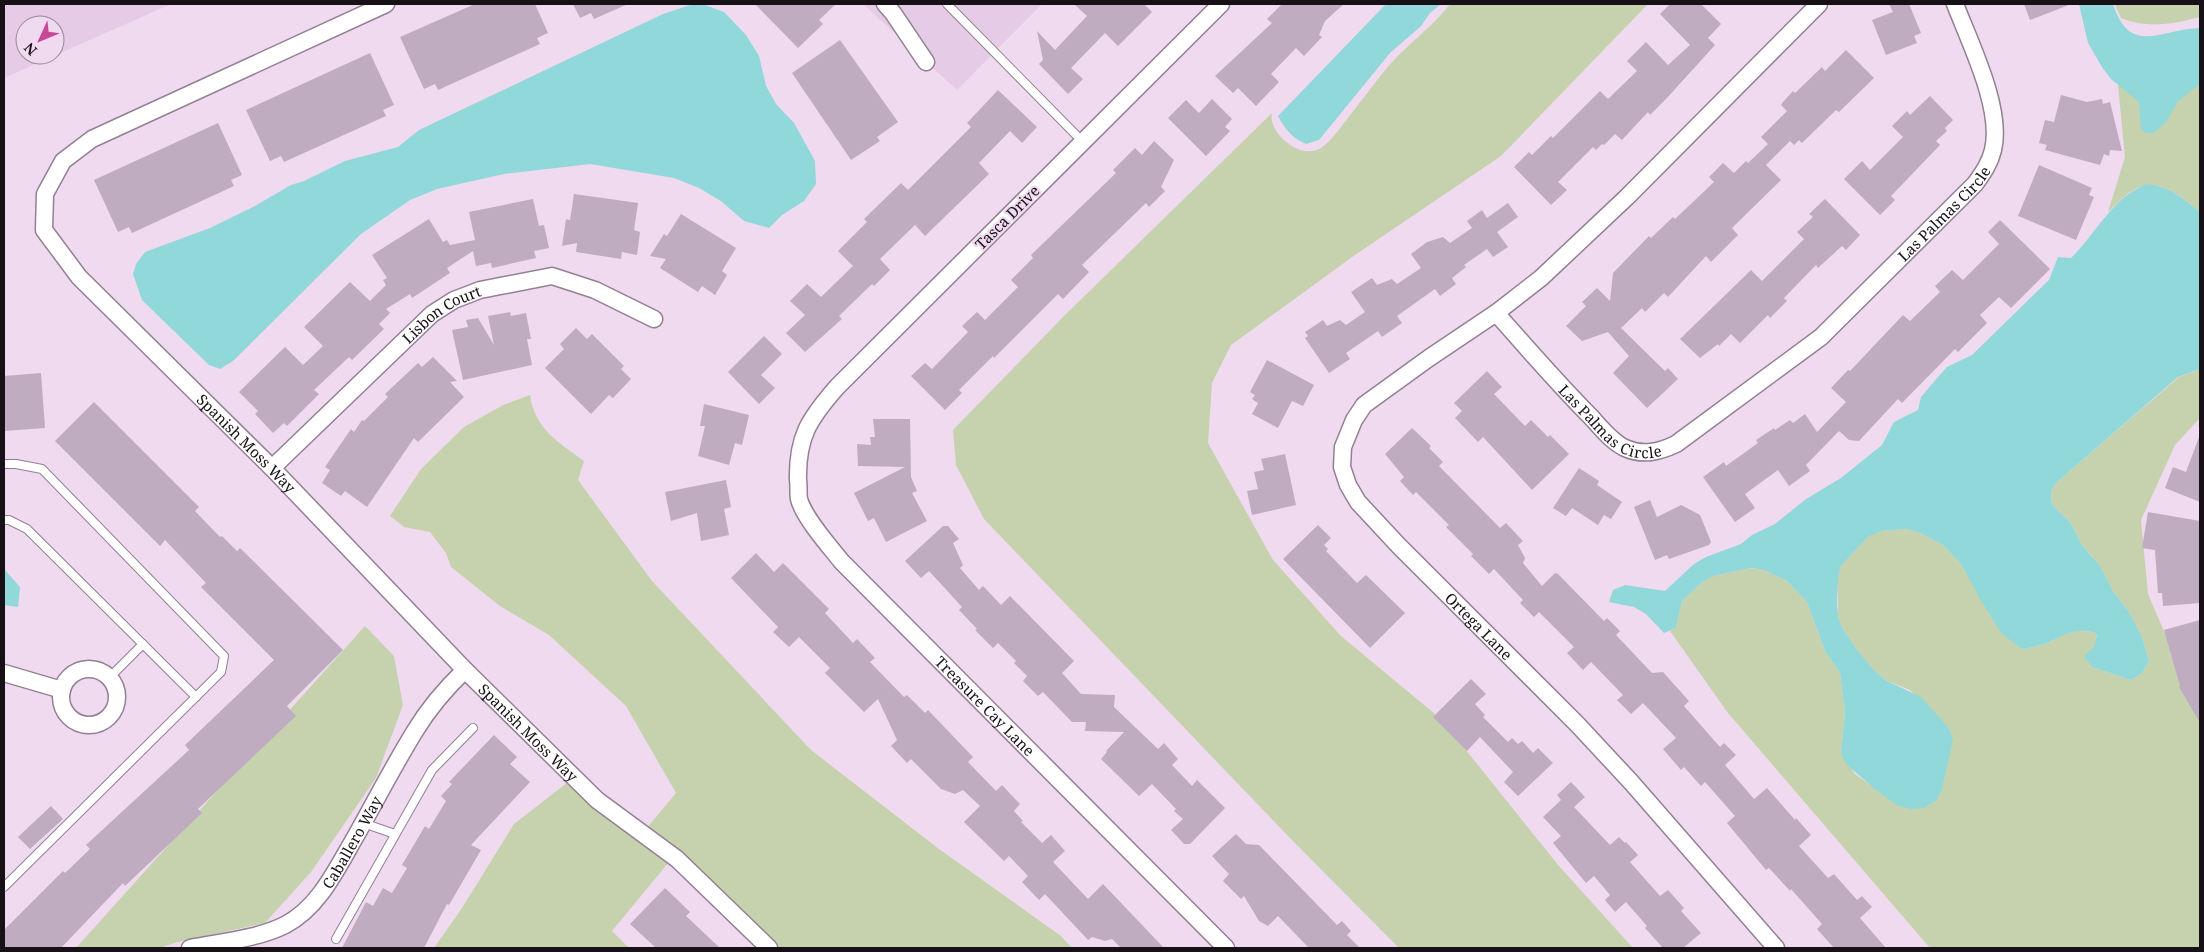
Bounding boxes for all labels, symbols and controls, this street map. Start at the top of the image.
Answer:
north arrow [15,15,65,65]
text: N [20,39,41,60]
street label: Las Palmas Circle [1893,162,1995,265]
street label: Tasca Drive [971,181,1043,253]
street label: Lisbon Court [398,281,484,348]
street label: Las Palmas Circle [1555,380,1663,462]
street label: Spanish Moss Way [193,389,301,497]
street label: Ortega Lane [1441,588,1517,664]
street label: Treasure Cay Lane [931,651,1039,760]
street label: Spanish Moss Way [474,679,583,786]
street label: Caballero Way [317,792,386,893]

